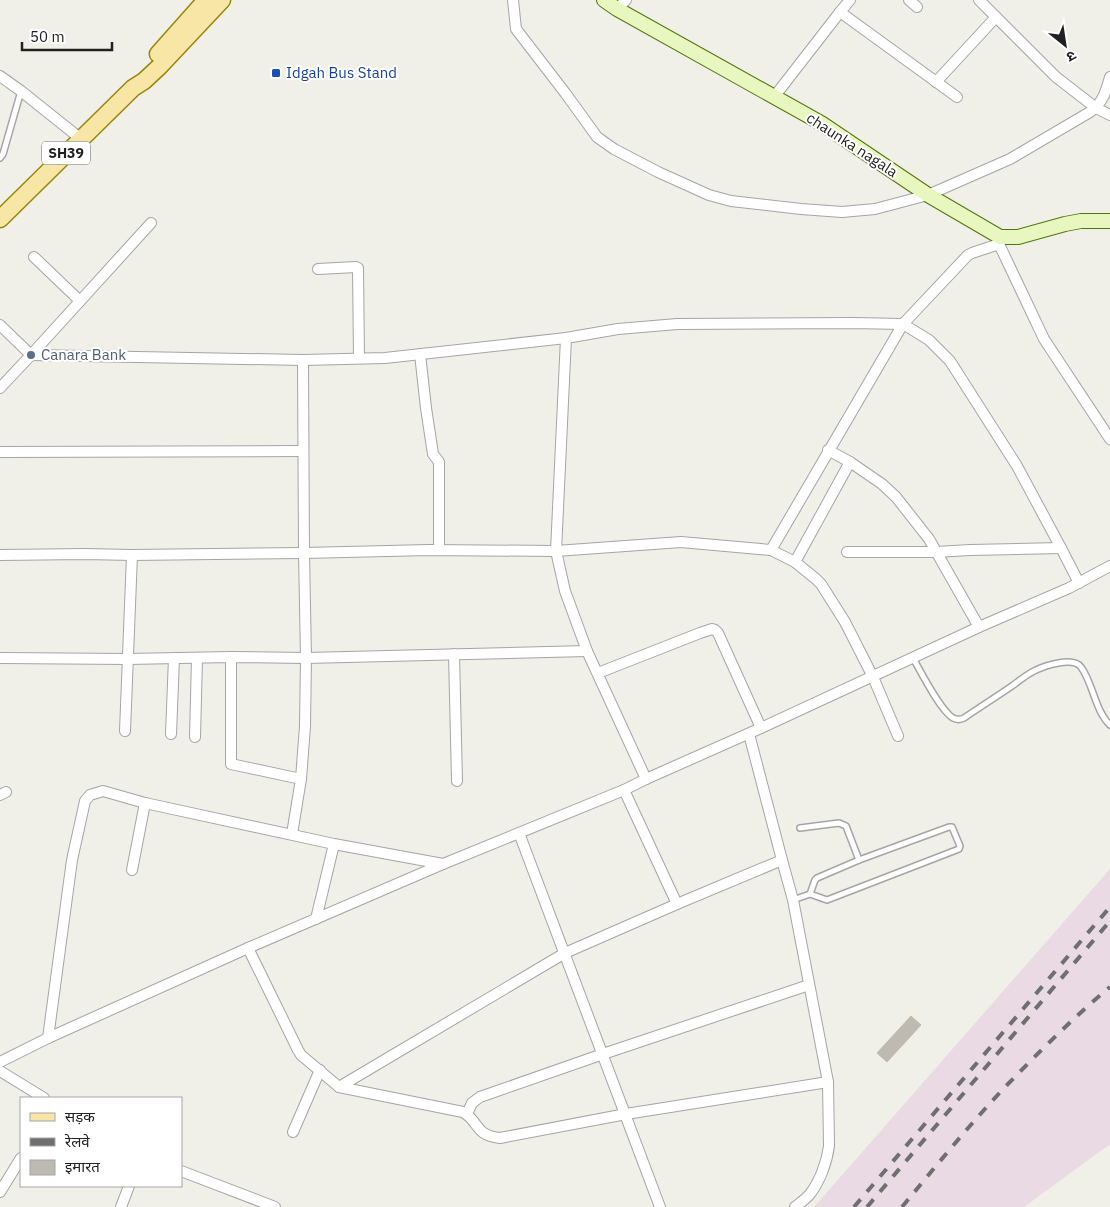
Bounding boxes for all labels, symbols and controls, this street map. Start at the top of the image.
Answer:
scale bar [22,20,112,52]
north arrow [1040,20,1090,70]
text: 50 m [30,27,65,46]
text: उ [1063,46,1080,67]
place label: Idgah Bus Stand [286,63,397,82]
marker: Idgah Bus Stand [270,67,282,79]
street label: chaunka nagala [803,108,901,181]
road number: SH39 [42,142,90,164]
place label: Canara Bank [41,345,126,364]
marker: Canara Bank [25,349,37,361]
legend [20,1097,182,1187]
text: सड़क [65,1107,95,1126]
text: रेलवे [64,1132,90,1151]
text: इमारत [65,1157,100,1176]

